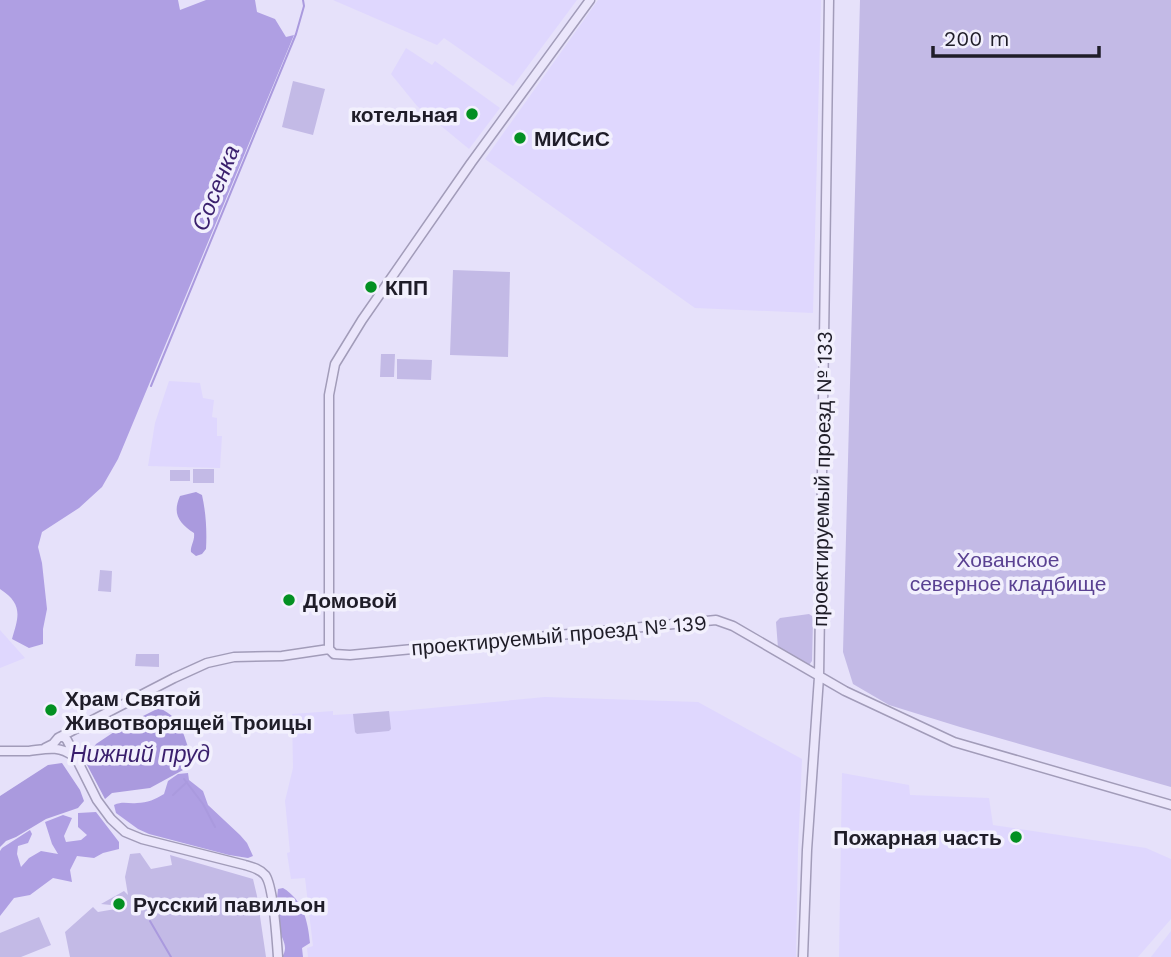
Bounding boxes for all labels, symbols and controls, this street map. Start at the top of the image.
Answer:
scale bar [933,14,1099,58]
text: 200 m [944,26,1010,51]
place label: котельная [351,102,458,127]
marker: котельная [464,106,480,122]
place label: МИСиС [534,126,610,151]
marker: МИСиС [512,130,528,146]
water label: Сосенка [187,141,245,235]
place label: КПП [385,275,428,300]
marker: КПП [363,279,379,295]
street label: проектируемый проезд № 133 [807,331,837,627]
park label: Хованское северное кладбище [910,547,1106,596]
place label: Домовой [303,588,397,613]
marker: Домовой [281,592,297,608]
street label: проектируемый проезд № 139 [410,610,708,660]
place label: Храм Святой Животворящей Троицы [64,686,312,735]
marker: Храм Святой Животворящей Троицы [43,702,59,718]
water label: Нижний пруд [70,741,210,768]
place label: Пожарная часть [833,825,1002,850]
marker: Пожарная часть [1008,829,1024,845]
place label: Русский павильон [133,892,326,917]
marker: Русский павильон [111,896,127,912]

